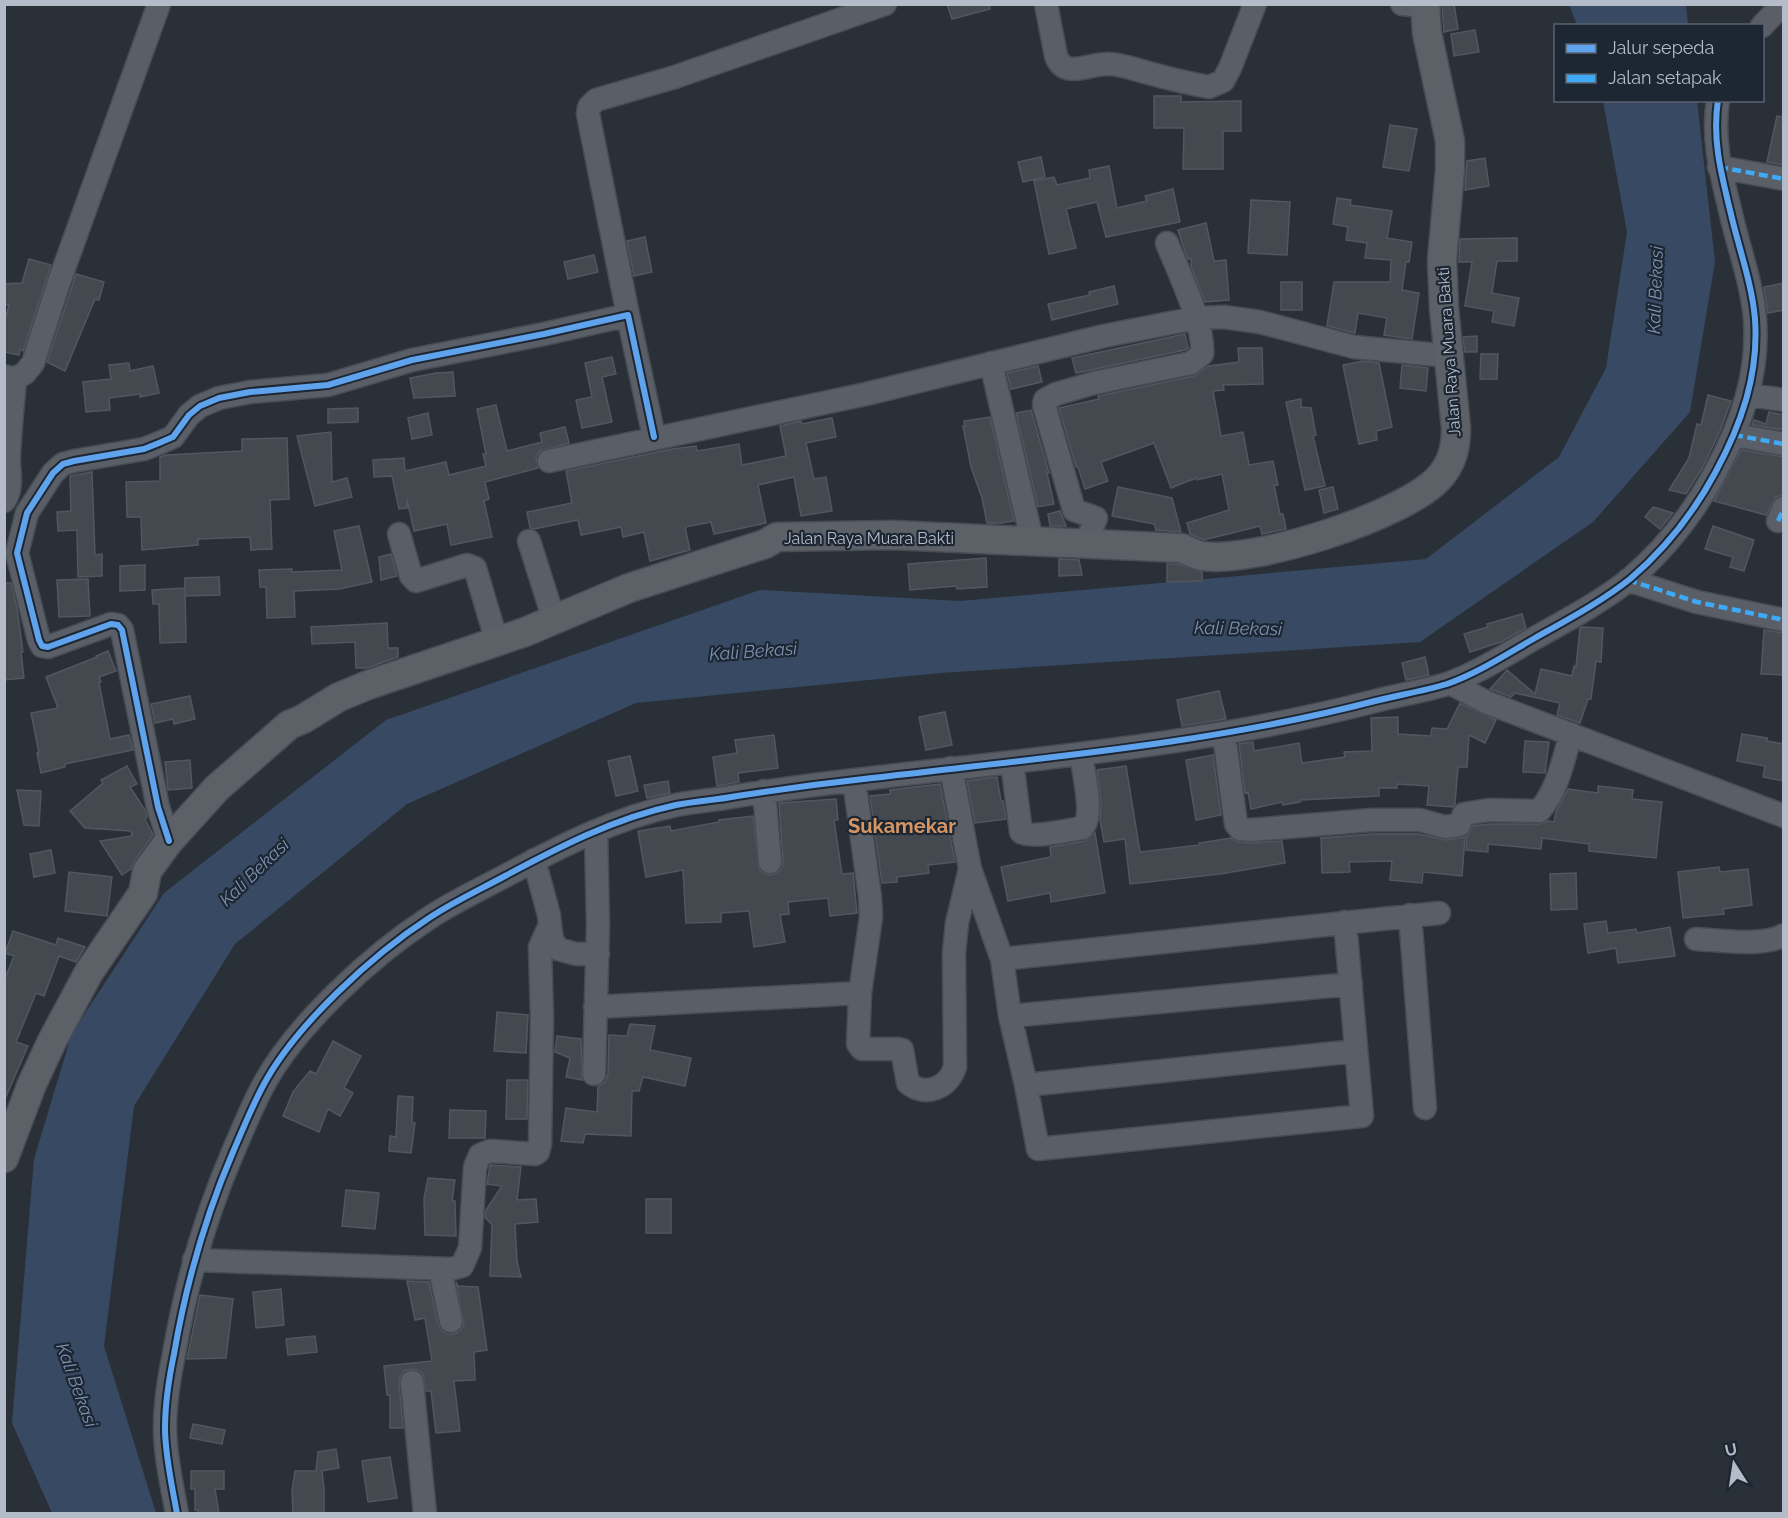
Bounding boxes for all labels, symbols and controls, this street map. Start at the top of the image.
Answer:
legend [1554,24,1764,102]
text: Jalur sepeda [1608,37,1714,58]
text: Jalan setapak [1608,67,1722,88]
water label: Kali Bekasi [1643,244,1667,334]
street label: Jalan Raya Muara Bakti [1434,266,1464,438]
street label: Jalan Raya Muara Bakti [784,529,954,548]
water label: Kali Bekasi [1194,617,1283,639]
water label: Kali Bekasi [708,637,799,665]
district label: Sukamekar [848,814,956,838]
water label: Kali Bekasi [215,833,294,910]
water label: Kali Bekasi [52,1340,102,1431]
north arrow [1704,1434,1764,1494]
text: U [1723,1439,1739,1460]

